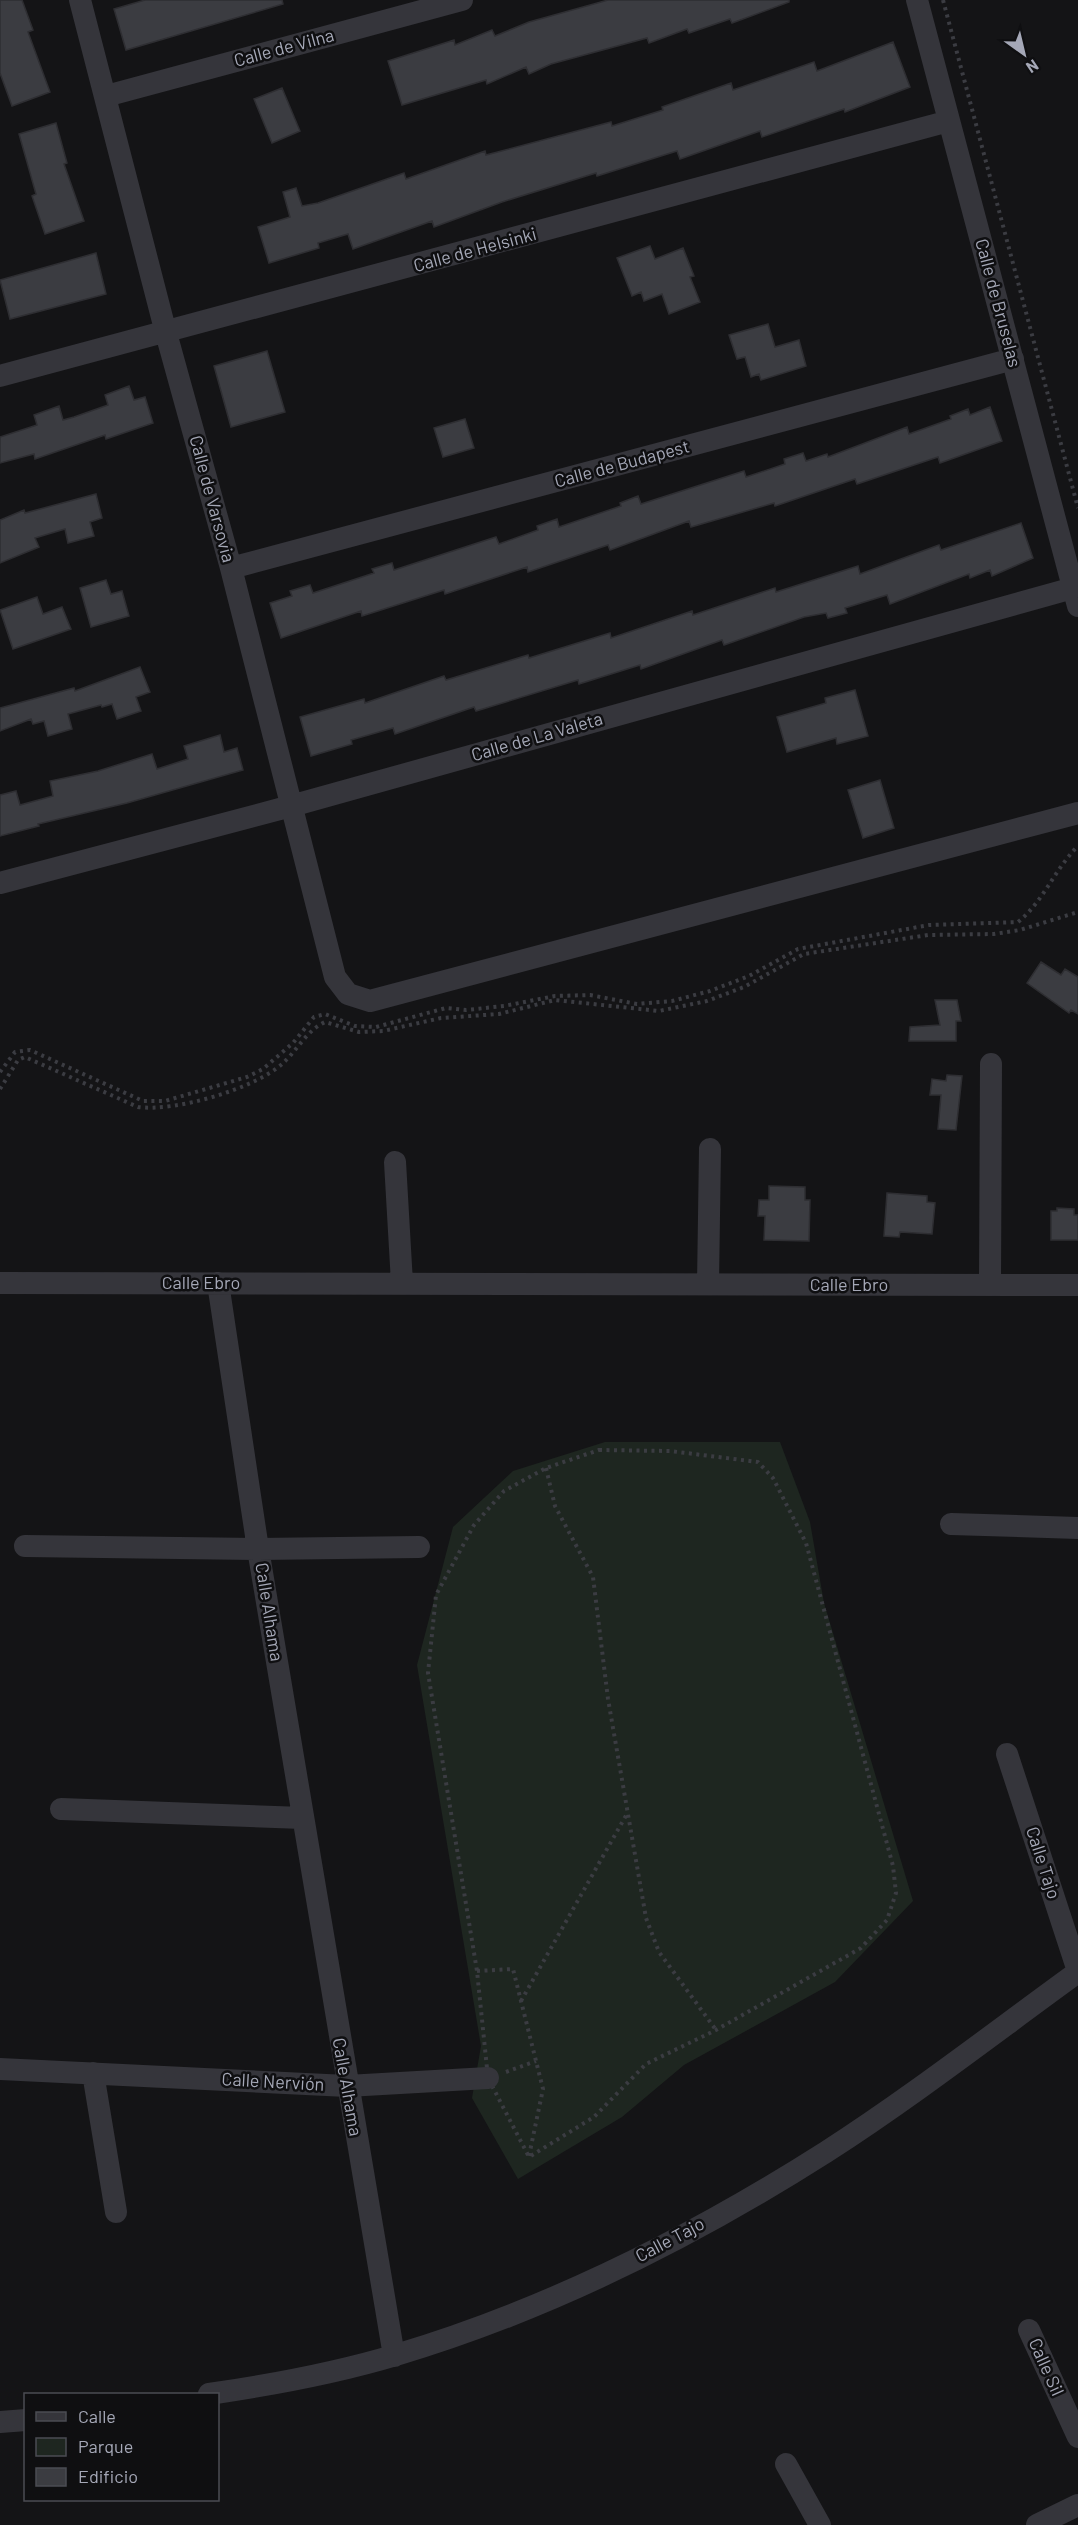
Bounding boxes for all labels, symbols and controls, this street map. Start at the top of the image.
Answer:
street label: Calle de Vilna [231,23,336,71]
north arrow [994,24,1054,84]
text: N [1023,56,1042,78]
street label: Calle de Helsinki [411,222,539,276]
street label: Calle de Bruselas [971,236,1027,369]
street label: Calle de Varsovia [185,433,240,565]
street label: Calle de Budapest [552,434,692,492]
street label: Calle de La Valeta [468,707,605,765]
street label: Calle Ebro [162,1271,240,1293]
street label: Calle Ebro [810,1273,888,1295]
street label: Calle Alhama [251,1561,289,1663]
street label: Calle Tajo [1022,1824,1066,1902]
street label: Calle Alhama [329,2036,367,2138]
street label: Calle Nervión [221,2067,325,2095]
street label: Calle Tajo [631,2212,708,2266]
street label: Calle Sil [1025,2334,1069,2399]
legend [24,2393,219,2501]
text: Calle [78,2405,116,2427]
text: Parque [78,2435,133,2457]
text: Edificio [78,2465,138,2487]

